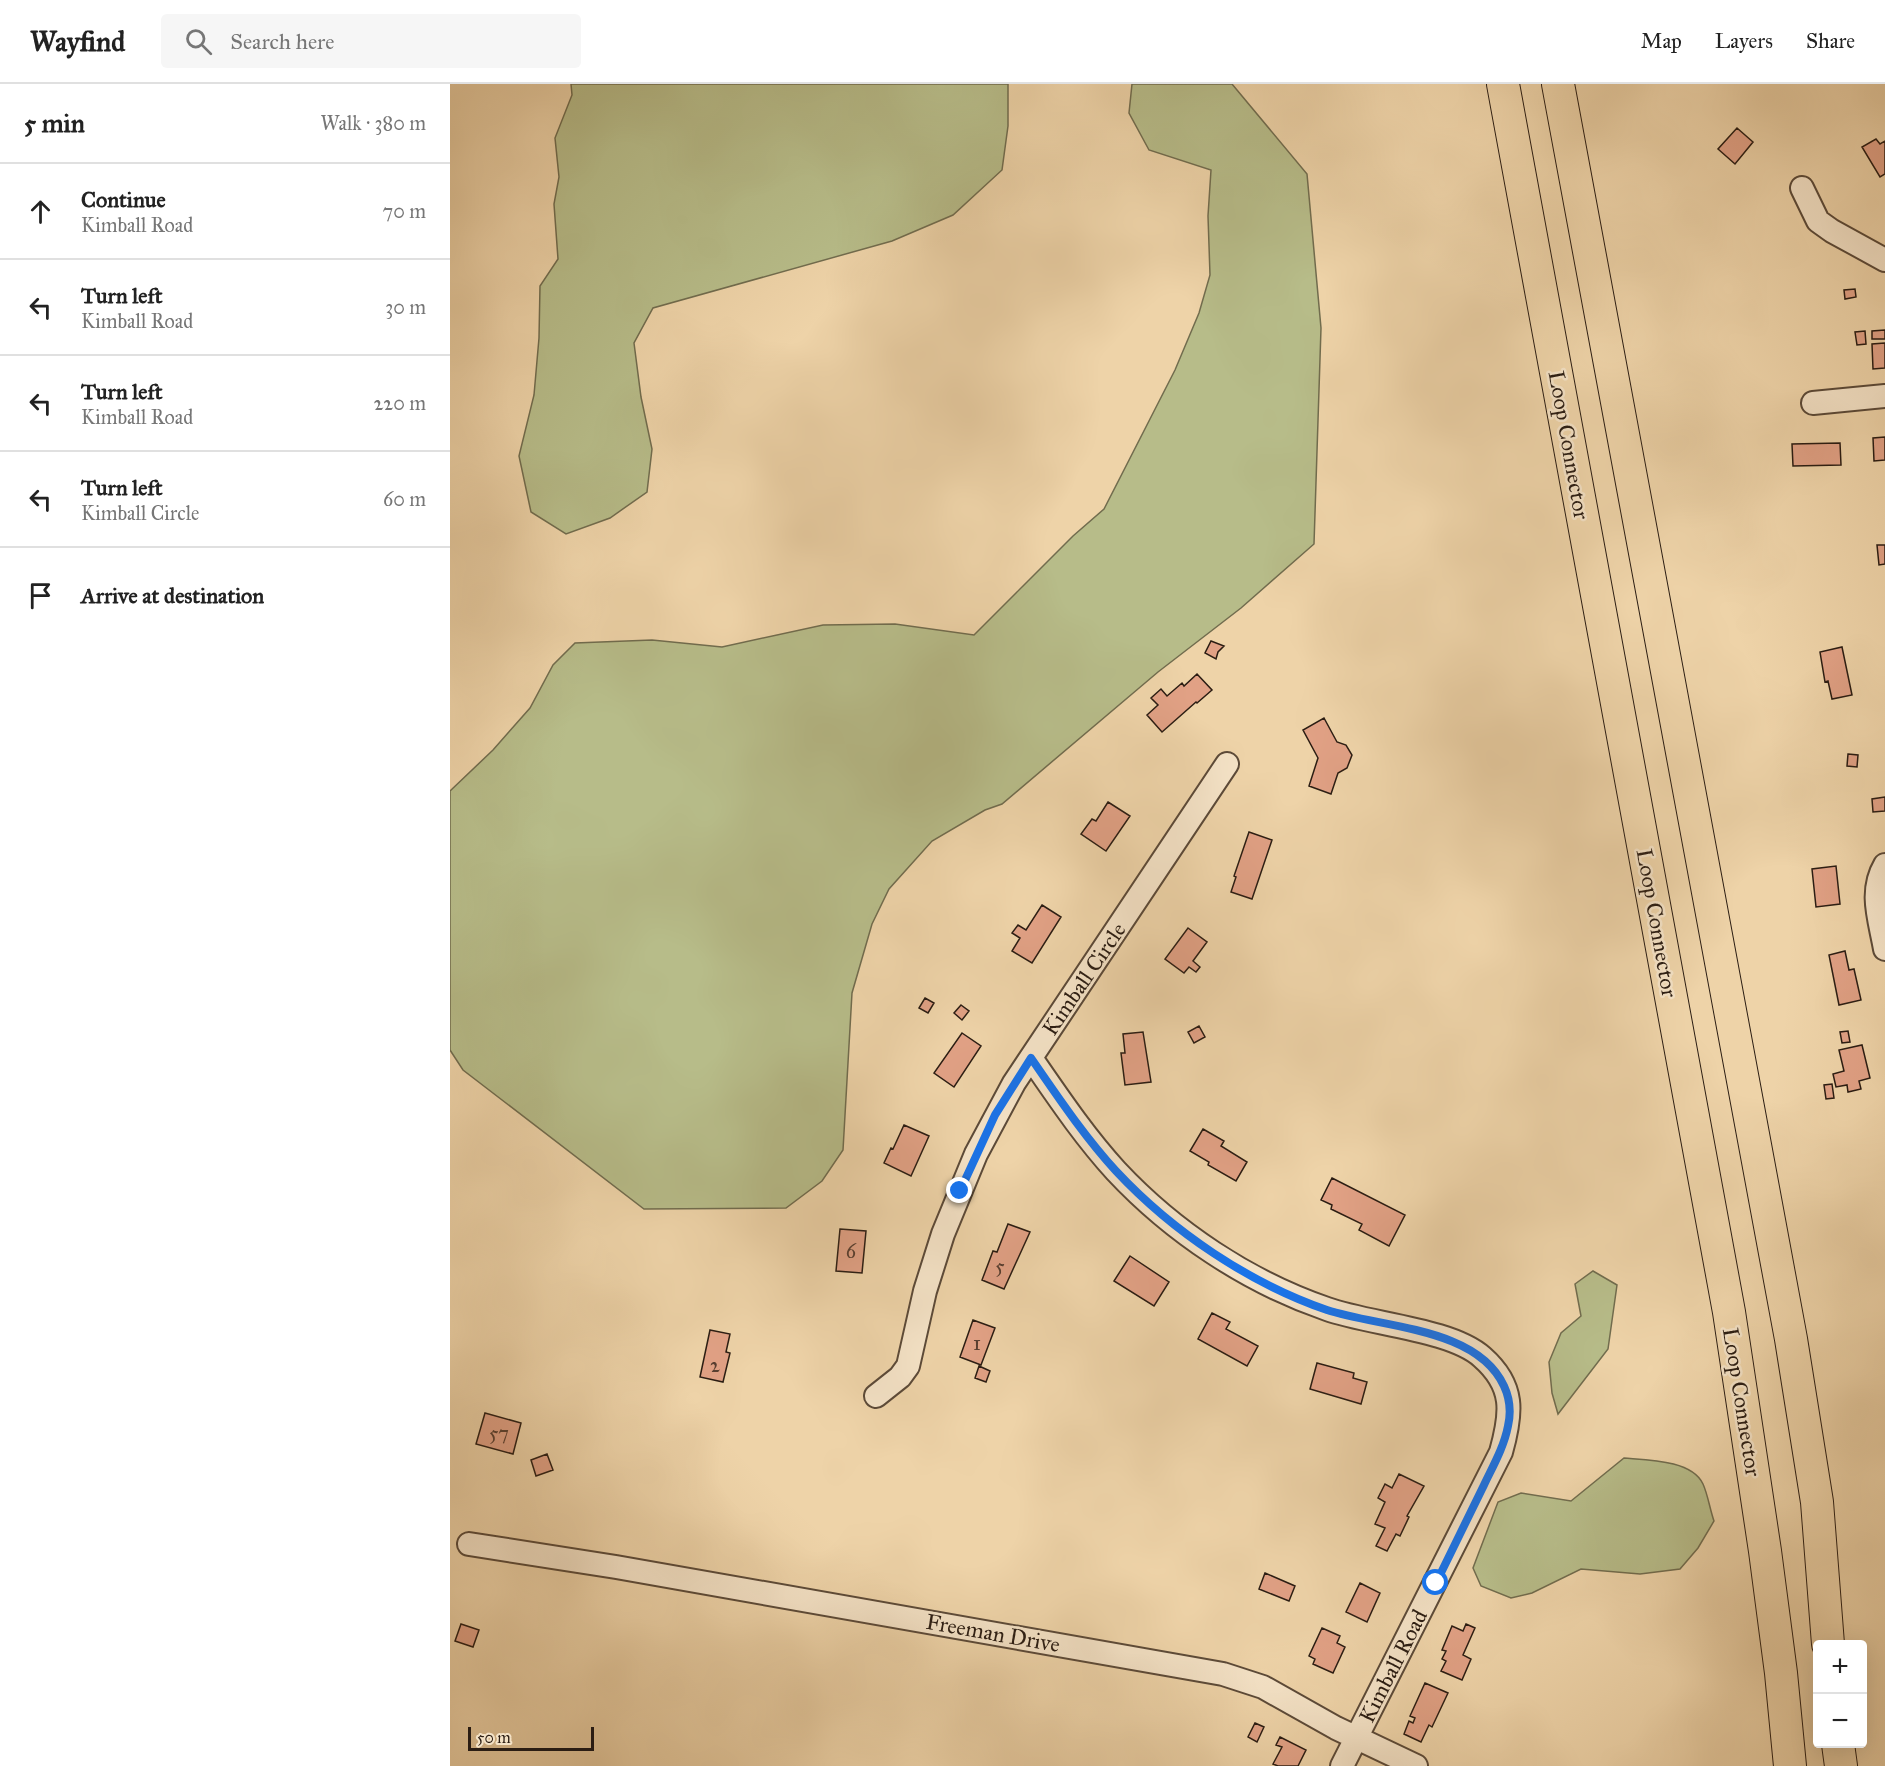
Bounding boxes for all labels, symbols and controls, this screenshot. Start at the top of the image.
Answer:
search box [161,14,581,68]
text: Wayfind [30,24,125,59]
icon: search [182,25,215,58]
text: Search here [230,28,334,55]
text: Map [1641,28,1682,54]
text: Layers [1715,28,1773,54]
text: Share [1806,28,1855,54]
text: 5 min [24,107,85,139]
text: Walk · 380 m [320,111,426,135]
text: Continue [81,186,166,213]
icon: ahead [24,195,57,228]
text: 70 m [383,199,426,223]
text: Kimball Road [81,213,193,237]
text: Turn left [81,282,163,309]
icon: left [24,291,57,324]
text: 30 m [385,295,426,319]
text: Kimball Road [81,309,193,333]
street label: Loop Connector [1543,369,1595,522]
text: Turn left [81,378,163,405]
icon: left [24,387,57,420]
text: 220 m [374,391,426,415]
text: Kimball Road [81,405,193,429]
text: Turn left [81,474,163,501]
icon: left [24,483,57,516]
text: 60 m [383,487,426,511]
text: Kimball Circle [81,501,199,525]
icon: arrive [24,579,57,612]
text: Arrive at destination [81,582,264,609]
street label: Loop Connector [1631,847,1683,1000]
street label: Kimball Circle [1036,917,1132,1041]
route end [946,1177,972,1203]
house number: 6 [846,1239,857,1263]
house number: 5 [995,1254,1005,1278]
street label: Loop Connector [1717,1326,1767,1479]
house number: 1 [973,1331,981,1355]
house number: 2 [710,1353,720,1377]
house number: 57 [489,1421,509,1445]
route start [1422,1569,1448,1595]
street label: Kimball Road [1353,1605,1433,1727]
street label: Freeman Drive [924,1608,1062,1658]
map controls [1813,1640,1867,1748]
button: + [1813,1640,1867,1694]
button: − [1813,1694,1867,1748]
scale bar [468,1724,594,1752]
text: 50 m [477,1728,511,1747]

